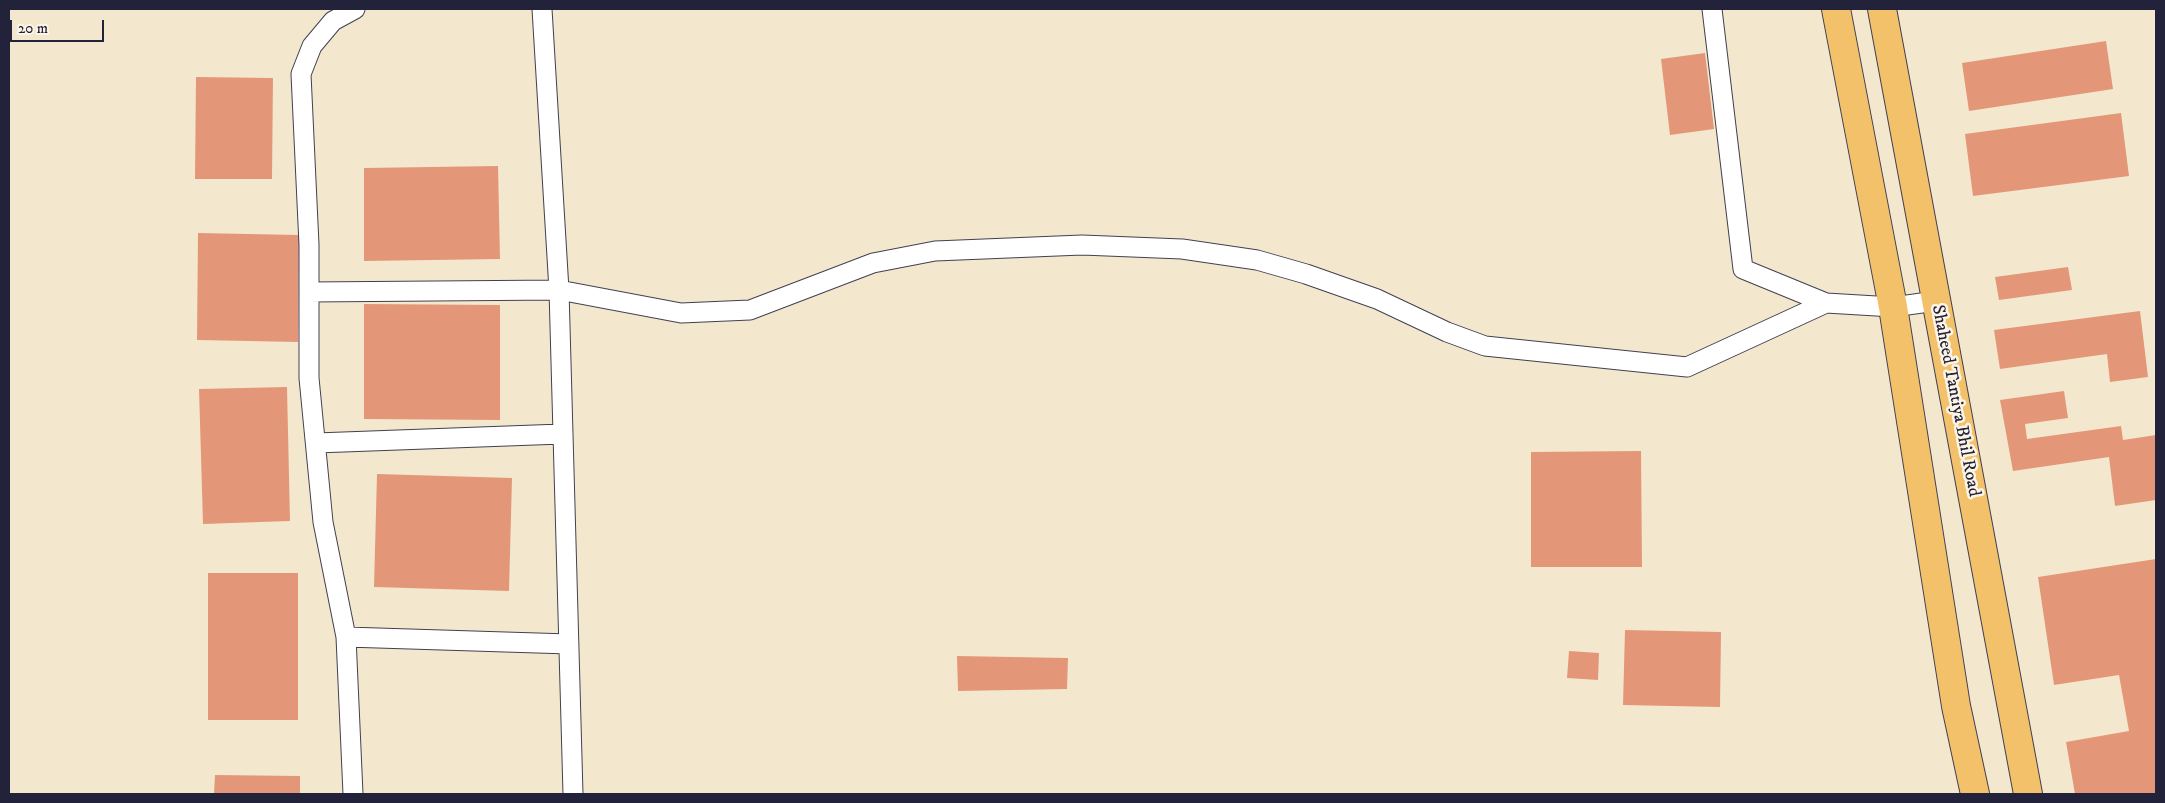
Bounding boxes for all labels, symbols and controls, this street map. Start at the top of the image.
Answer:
scale bar [12,10,106,42]
text: 20 m [18,19,48,38]
street label: Shaheed Tantiya Bhil Road [1926,303,1984,499]

